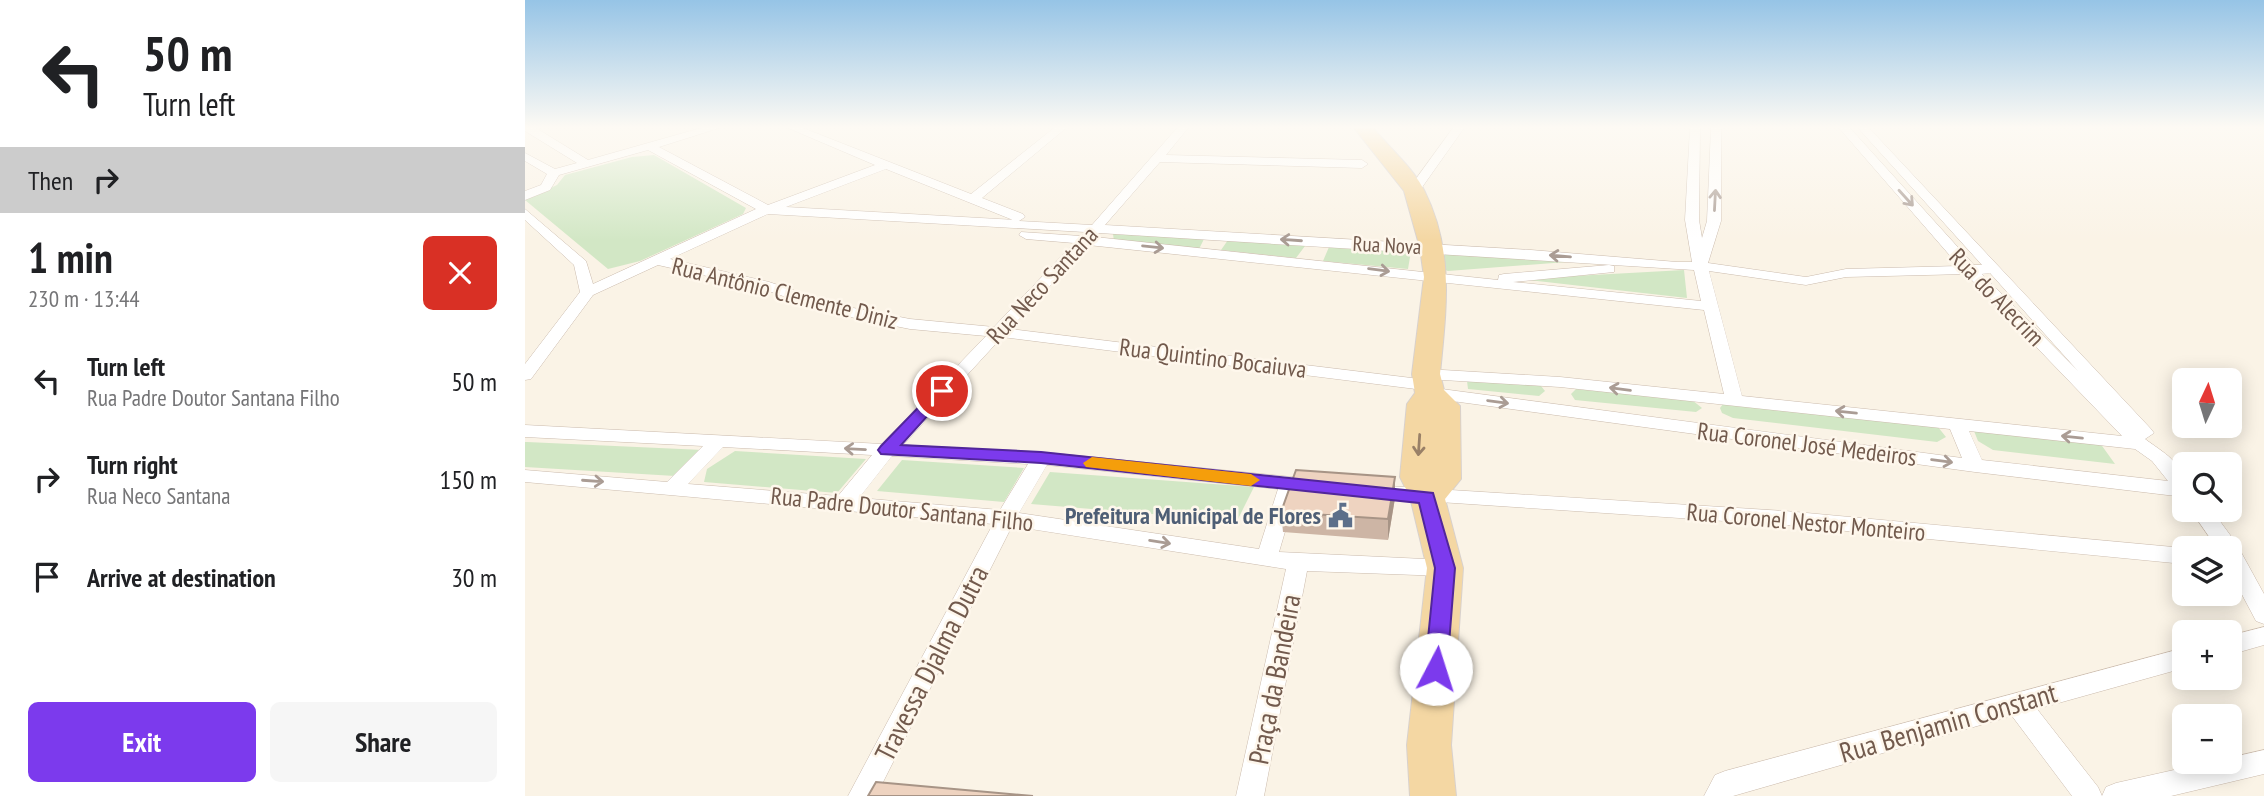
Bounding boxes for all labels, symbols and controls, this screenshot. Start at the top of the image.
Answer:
text: 50 m [143,21,232,85]
icon: left [28,28,119,119]
text: Turn left [143,83,235,125]
icon: right [87,161,125,199]
text: Then [28,164,73,197]
one-way arrow [1709,189,1722,212]
one-way arrow [1897,189,1914,206]
street label: Rua Neco Santana [980,220,1104,350]
text: 1 min [28,230,113,285]
street label: Rua Nova [1352,230,1422,260]
one-way arrow [1280,233,1303,246]
button: close [423,236,497,310]
one-way arrow [1141,241,1163,254]
street label: Rua do Alecrim [1943,241,2051,353]
one-way arrow [1549,249,1572,262]
street label: Rua Antônio Clemente Diniz [669,250,901,336]
one-way arrow [1367,264,1390,277]
text: 230 m · 13:44 [28,284,140,313]
street label: Rua Quintino Bocaiuva [1118,331,1308,385]
text: Turn left [87,350,165,383]
pin [912,361,972,421]
icon: left [28,362,66,400]
text: 50 m [451,365,497,398]
north arrow [2172,368,2242,438]
map controls [2172,368,2242,774]
icon: arrive [923,372,961,410]
text: Rua Padre Doutor Santana Filho [87,383,340,412]
one-way arrow [1609,383,1631,396]
one-way arrow [1486,396,1508,409]
one-way arrow [1835,405,1858,418]
street label: Rua Coronel José Medeiros [1696,415,1918,473]
one-way arrow [2061,430,2084,443]
one-way arrow [1412,433,1425,456]
one-way arrow [844,442,867,455]
text: Turn right [87,448,178,481]
button: search [2172,452,2242,522]
one-way arrow [1930,455,1953,468]
icon: right [28,460,66,498]
text: 150 m [439,463,497,496]
one-way arrow [581,475,604,488]
street label: Rua Padre Doutor Santana Filho [769,480,1035,538]
text: Rua Neco Santana [87,481,230,510]
street label: Rua Coronel Nestor Monteiro [1685,496,1927,548]
place label: Prefeitura Municipal de Flores [1065,500,1321,531]
public building icon: Prefeitura Municipal de Flores [1327,501,1355,529]
one-way arrow [1148,536,1171,549]
button: layers [2172,536,2242,606]
icon: arrive [28,558,66,596]
street label: Travessa Djalma Dutra [866,559,996,767]
text: Arrive at destination [87,561,276,594]
text: 30 m [451,561,497,594]
street label: Praça da Bandeira [1239,591,1309,767]
button: + [2172,620,2242,690]
position arrow [1399,632,1473,706]
street label: Rua Benjamin Constant [1835,673,2061,771]
button: Exit [28,702,256,782]
button: Share [270,702,497,782]
button: − [2172,704,2242,774]

